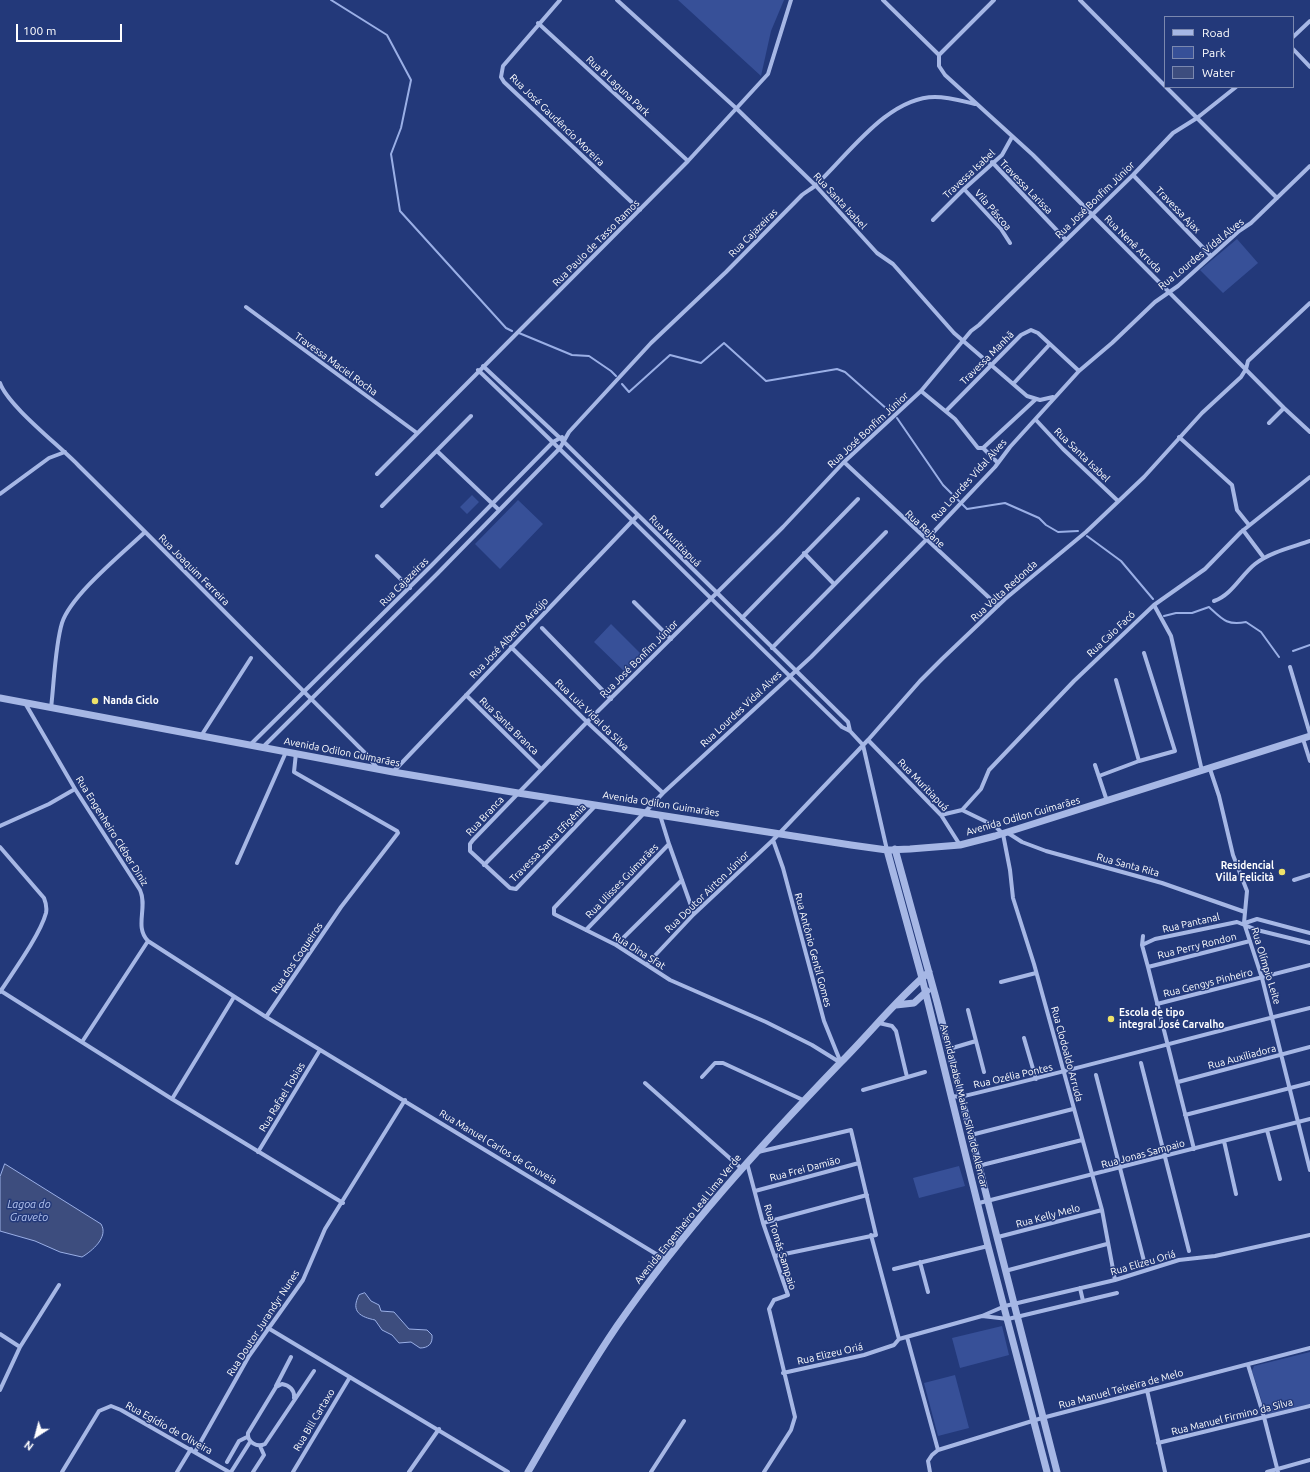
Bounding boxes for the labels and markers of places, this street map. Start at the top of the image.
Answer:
place label: Nanda Ciclo [103,695,159,707]
marker: Nanda Ciclo [90,696,100,706]
place label: Residencial Villa Felicità [1216,860,1274,884]
marker: Residencial Villa Felicità [1277,867,1287,877]
place label: Escola de tipo integral José Carvalho [1119,1007,1224,1030]
marker: Escola de tipo integral José Carvalho [1106,1014,1116,1024]

